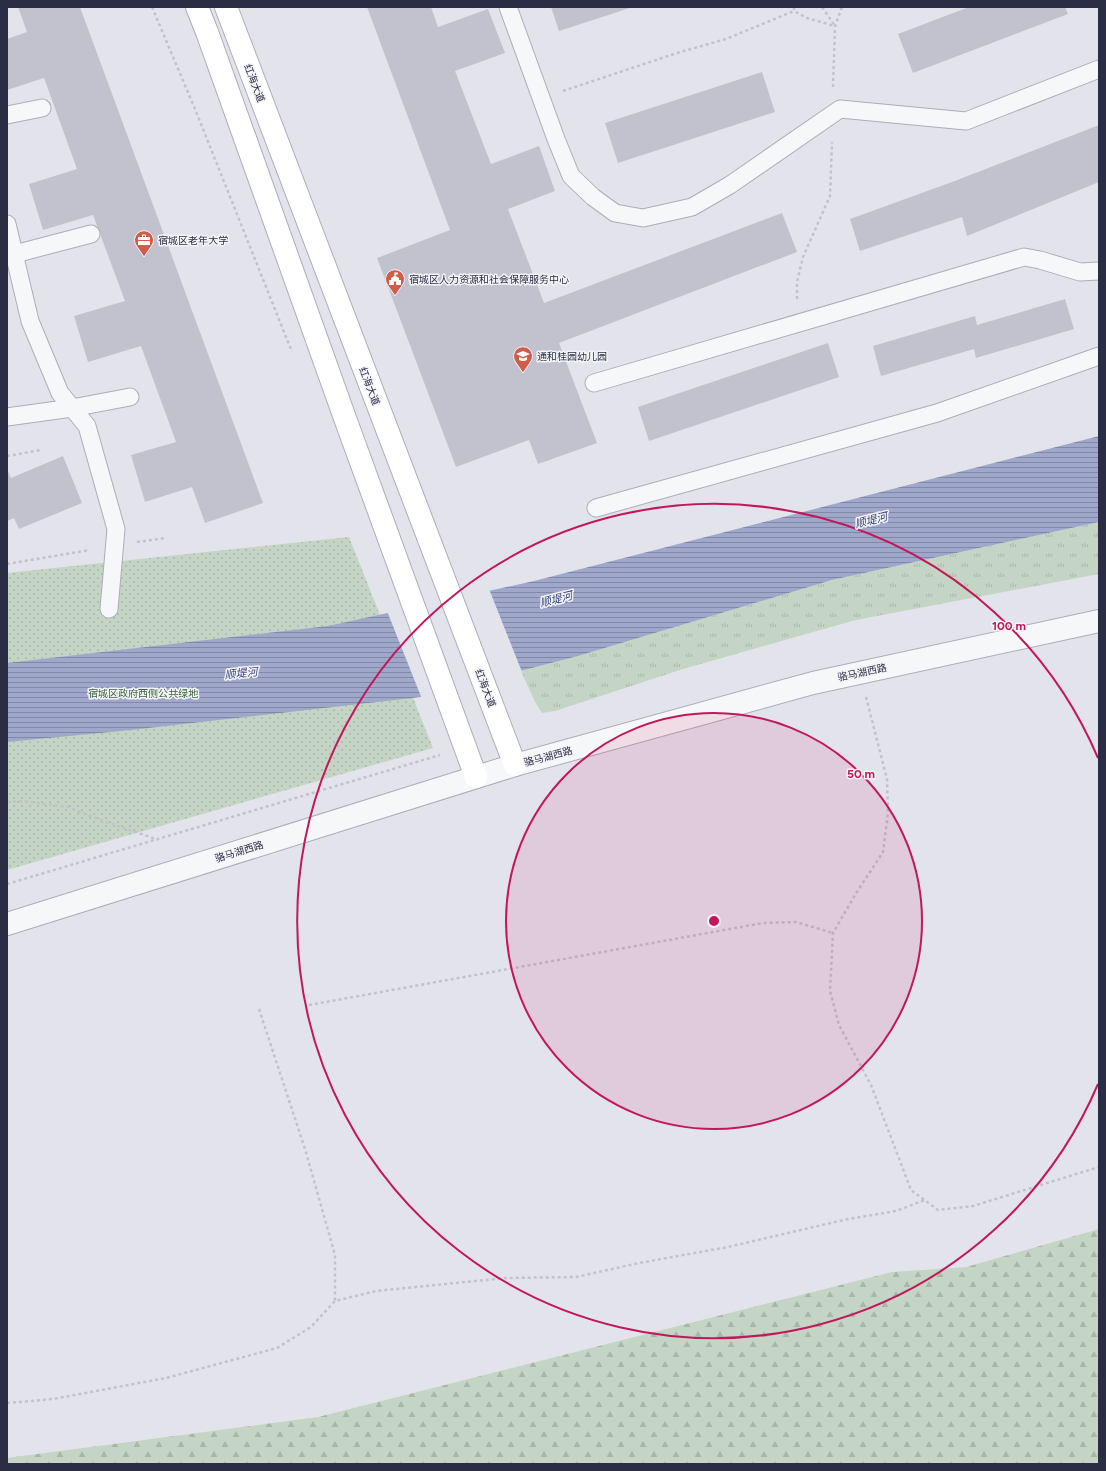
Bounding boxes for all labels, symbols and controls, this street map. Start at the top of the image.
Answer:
street label: 红海大道 [241,62,268,104]
office icon: 宿城区老年大学 [133,229,155,257]
place label: 宿城区老年大学 [158,234,228,247]
public building icon: 宿城区人力资源和社会保障服务中心 [384,268,406,296]
place label: 宿城区人力资源和社会保障服务中心 [409,273,569,286]
school or university icon: 通和桂园幼儿园 [512,345,534,373]
place label: 通和桂园幼儿园 [537,350,607,363]
street label: 红海大道 [356,365,383,407]
water label: 顺堤河 [854,510,891,531]
water label: 顺堤河 [539,589,576,610]
text: 100 m [992,619,1026,633]
street label: 骆马湖西路 [836,661,888,684]
water label: 顺堤河 [224,665,260,682]
street label: 红海大道 [472,667,499,709]
park label: 宿城区政府西侧公共绿地 [88,687,199,700]
street label: 骆马湖西路 [522,744,574,769]
text: 50 m [847,767,875,781]
street label: 骆马湖西路 [213,838,265,865]
centre of rings [707,914,721,928]

